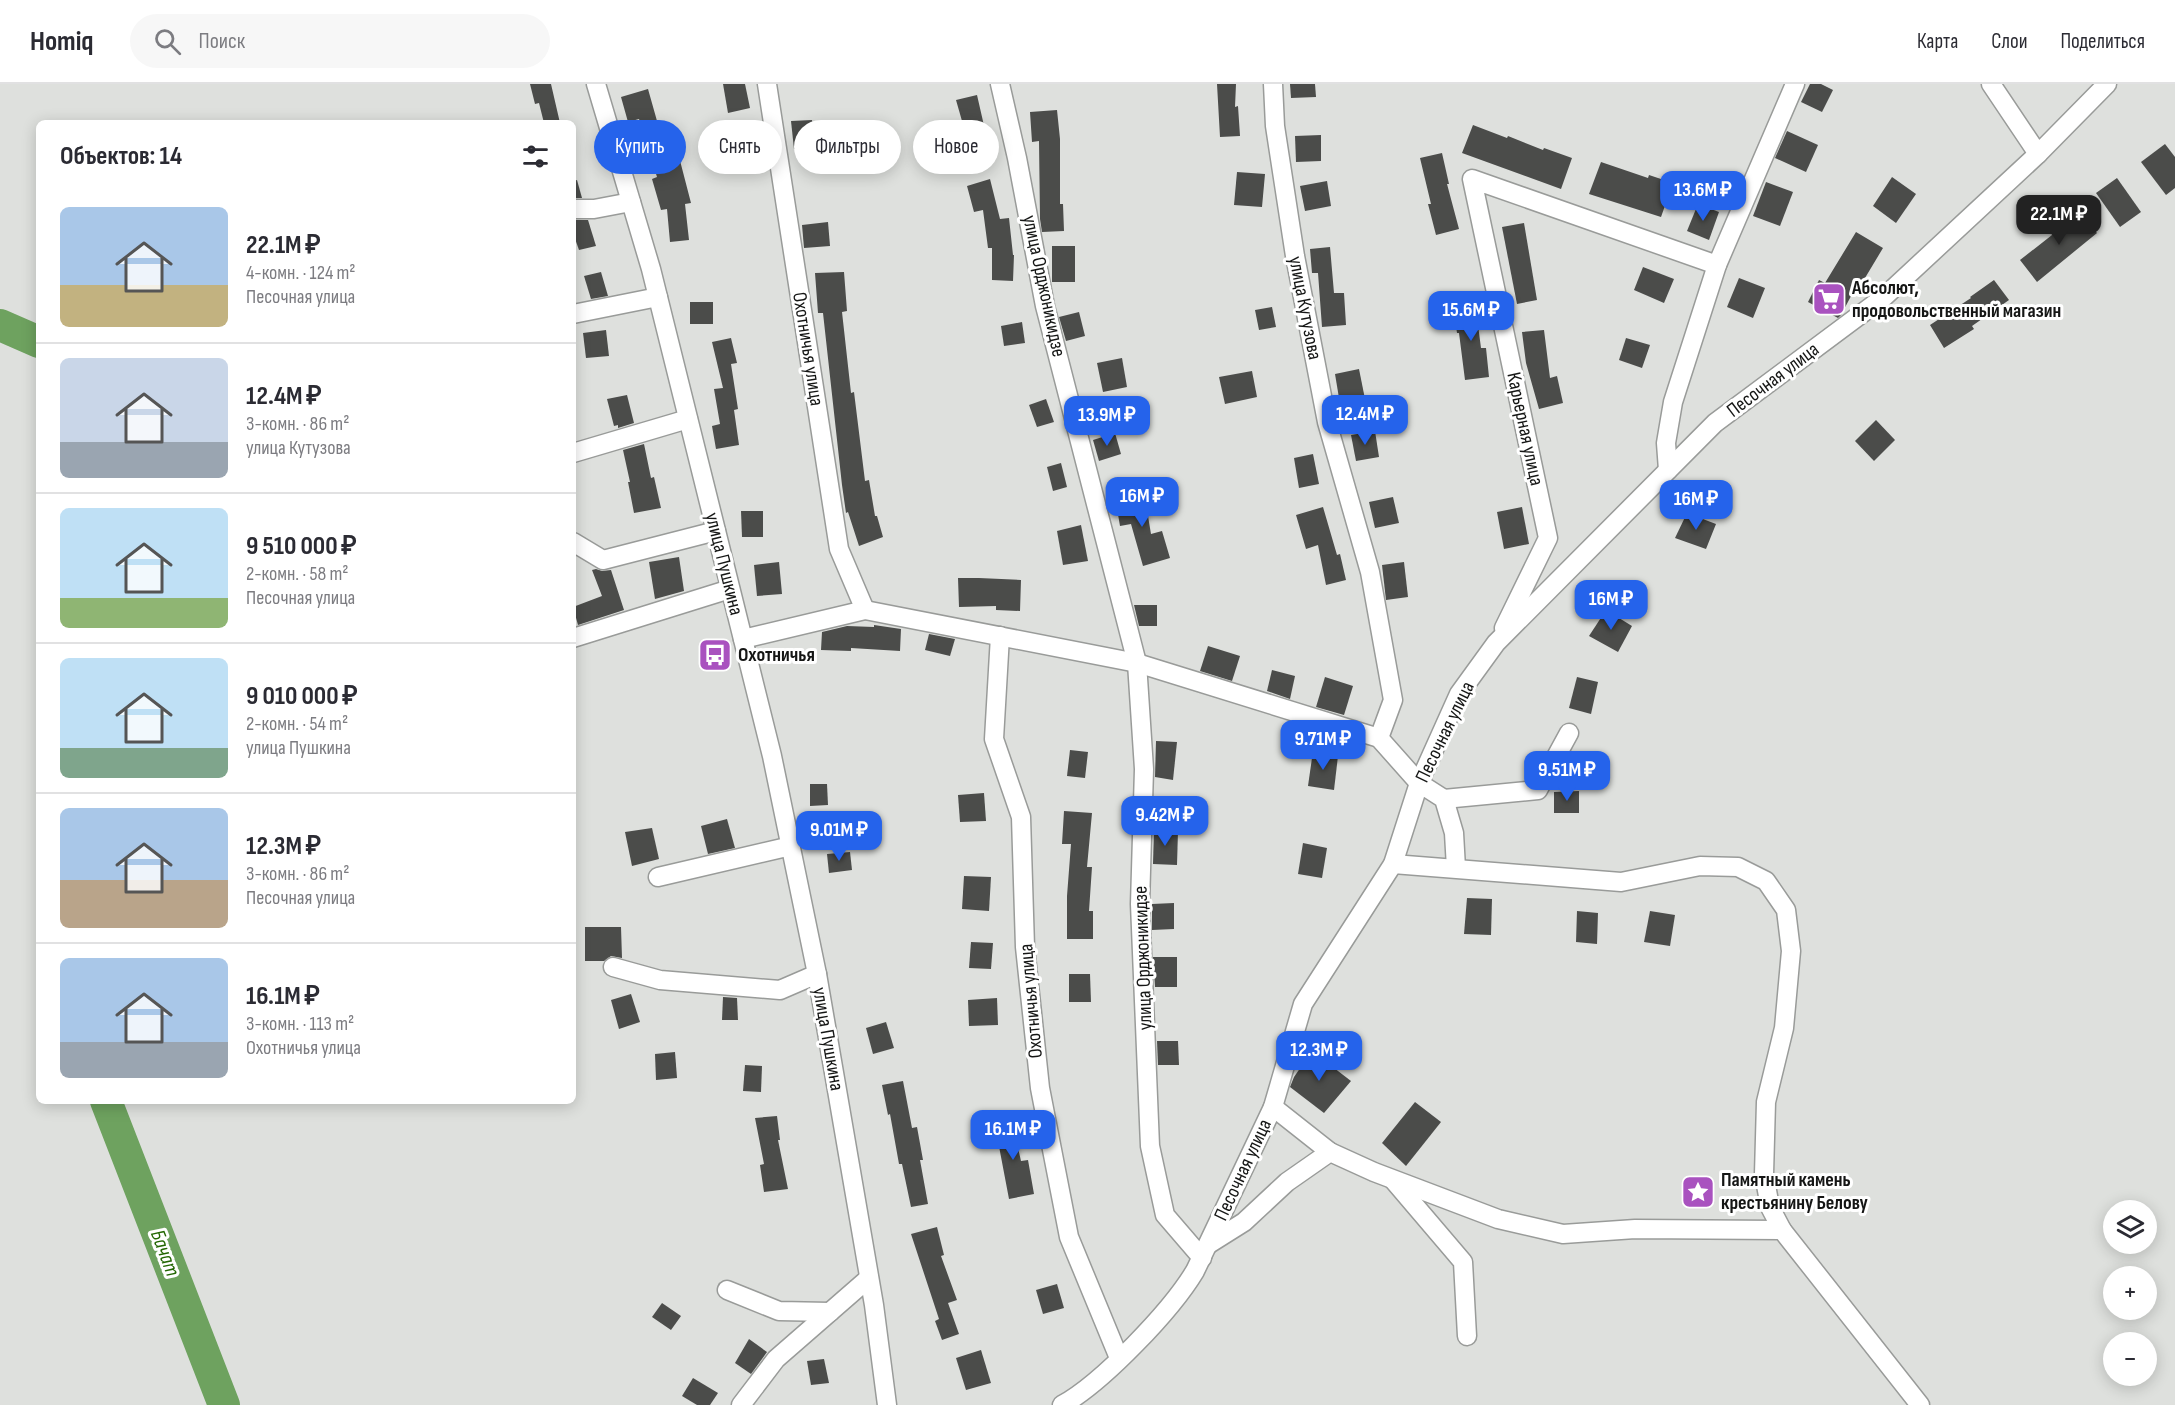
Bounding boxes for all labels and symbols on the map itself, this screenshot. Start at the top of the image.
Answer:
pin: 13.6M ₽ [1648,171,1758,222]
pin: 22.1M ₽ [2004,195,2114,246]
street label: улица Орджоникидзе [1017,213,1071,359]
street label: улица Кутузова [1283,254,1327,362]
place label: Абсолют, продовольственный магазин [1851,276,2061,323]
supermarket icon: Абсолют, продовольственный магазин [1811,281,1847,317]
street label: Охотничья улица [787,290,829,408]
pin: 15.6M ₽ [1416,291,1526,342]
street label: Песочная улица [1722,338,1824,422]
street label: Карьерная улица [1501,370,1549,488]
pin: 12.4M ₽ [1310,395,1420,446]
pin: 13.9M ₽ [1052,396,1162,447]
pin: 16M ₽ [1100,477,1184,528]
pin: 16M ₽ [1654,480,1738,531]
street label: улица Пушкина [700,510,748,618]
pin: 16M ₽ [1569,580,1653,631]
bus stop icon: Охотничья [697,637,733,673]
place label: Охотничья [738,643,815,667]
street label: Песочная улица [1410,678,1480,786]
pin: 9.71M ₽ [1268,720,1378,771]
pin: 9.51M ₽ [1512,751,1622,802]
pin: 9.42M ₽ [1110,796,1220,847]
pin: 9.01M ₽ [784,811,894,862]
street label: улица Орджоникидзе [1128,885,1158,1031]
street label: Охотничья улица [1014,943,1048,1059]
street label: улица Пушкина [807,985,849,1093]
pin: 12.3M ₽ [1264,1031,1374,1082]
pin: 16.1M ₽ [958,1110,1068,1161]
street label: Песочная улица [1209,1115,1277,1225]
place label: Памятный камень крестьянину Белову [1721,1168,1868,1215]
place icon: Памятный камень крестьянину Белову [1680,1174,1716,1210]
water label: Бачат [145,1226,185,1280]

